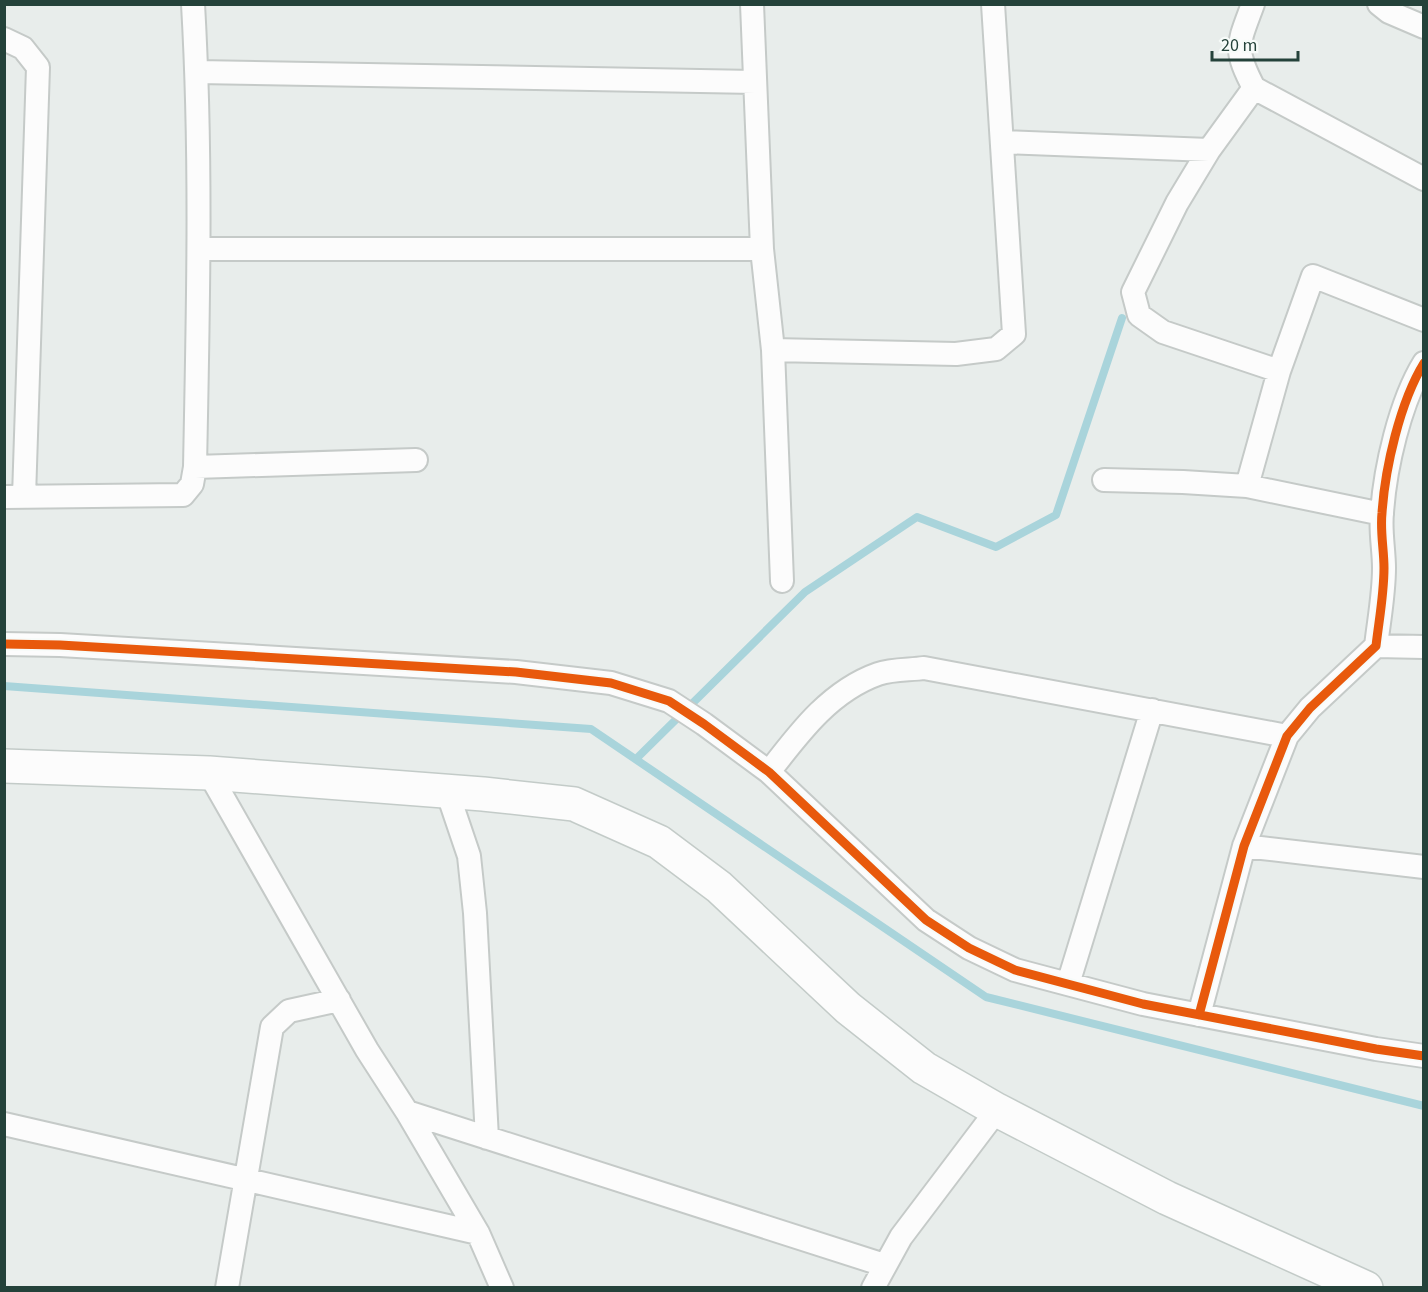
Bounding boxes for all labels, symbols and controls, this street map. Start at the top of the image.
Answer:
scale bar [1212,24,1298,62]
text: 20 m [1221,33,1257,58]

